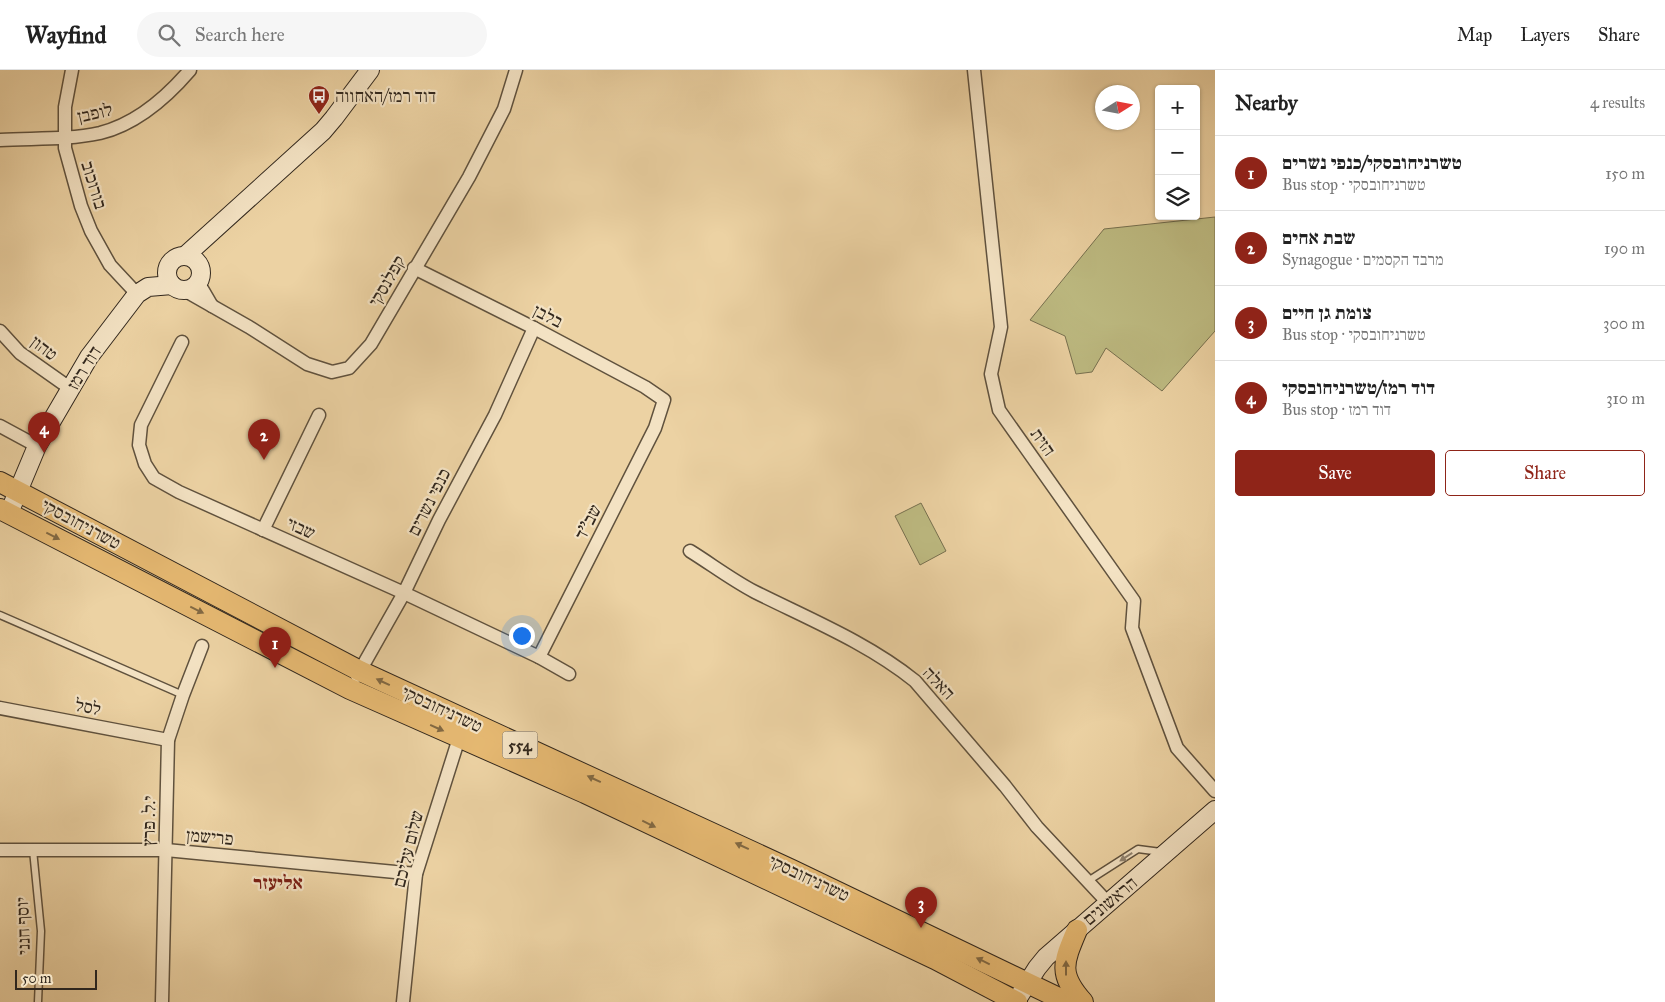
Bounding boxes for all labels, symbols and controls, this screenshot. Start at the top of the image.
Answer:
search box [137,12,487,57]
text: Wayfind [25,20,107,50]
icon: search [155,21,183,49]
text: Search here [195,23,285,46]
text: Map [1457,24,1492,46]
text: Layers [1520,24,1570,46]
text: Share [1598,24,1640,46]
bus stop icon: דוד רמז/האחווה [307,84,331,115]
place label: דוד רמז/האחווה [335,85,436,107]
north arrow [1095,85,1140,130]
map controls [1155,85,1200,220]
button: + [1155,85,1200,130]
text: Nearby [1235,90,1298,116]
text: 4 results [1590,93,1645,112]
street label: לופבן [75,98,115,128]
button: − [1155,130,1200,175]
text: טשרניחובסקי/כנפי נשרים [1282,151,1462,174]
street label: בורוכוב [76,158,112,212]
text: 1 [1248,164,1254,183]
text: 150 m [1605,164,1645,183]
button: layers [1155,175,1200,220]
text: Bus stop · טשרניחובסקי [1282,175,1425,194]
text: שבת אחים [1282,226,1355,249]
text: 2 [1247,239,1255,258]
text: 190 m [1604,239,1645,258]
text: Synagogue · מרבד הקסמים [1282,250,1444,269]
street label: קפלנסקי [364,251,410,311]
street label: בלבן [530,299,567,333]
text: צומת גן חיים [1282,301,1372,324]
text: 3 [1248,314,1254,333]
text: 300 m [1603,314,1645,333]
text: Bus stop · טשרניחובסקי [1282,325,1425,344]
street label: טהון [26,331,62,365]
street label: דוד רמז [62,342,106,394]
text: דוד רמז/טשרניחובסקי [1282,376,1435,399]
text: 4 [1247,389,1255,408]
text: 310 m [1606,389,1645,408]
text: Bus stop · דוד רמז [1282,400,1391,419]
pin: 4 [28,412,60,453]
pin: 2 [248,419,280,460]
street label: הזית [1026,424,1060,460]
button: Save [1235,450,1435,496]
button: Share [1445,450,1645,496]
street label: כנפי נשרים [403,465,455,539]
street label: טשרניחובסקי [38,494,124,554]
street label: שב''ד [570,501,606,543]
street label: שבזי [283,512,319,544]
one-way arrow [45,532,60,540]
one-way arrow [190,606,204,614]
your location [509,623,535,649]
pin: 1 [259,627,291,668]
street label: האלה [918,662,960,704]
one-way arrow [376,677,390,685]
street label: טשרניחובסקי [398,681,486,737]
street label: לסל [73,694,103,720]
one-way arrow [430,725,444,733]
road number: 554 [502,732,538,758]
one-way arrow [587,774,601,782]
street label: י.ל. פרץ [138,796,160,846]
street label: שלום עליכם [388,808,428,890]
one-way arrow [642,820,656,828]
street label: פרישמן [185,824,235,850]
one-way arrow [735,842,749,850]
street label: טשרניחובסקי [765,850,853,906]
one-way arrow [1119,853,1132,862]
district label: אליעזר [253,871,303,894]
street label: הראשונים [1078,872,1142,930]
pin: 3 [905,887,937,928]
street label: יוסף חנני [11,897,35,955]
one-way arrow [976,957,990,965]
one-way arrow [1062,959,1070,975]
scale bar [15,967,98,990]
text: 50 m [22,970,51,987]

